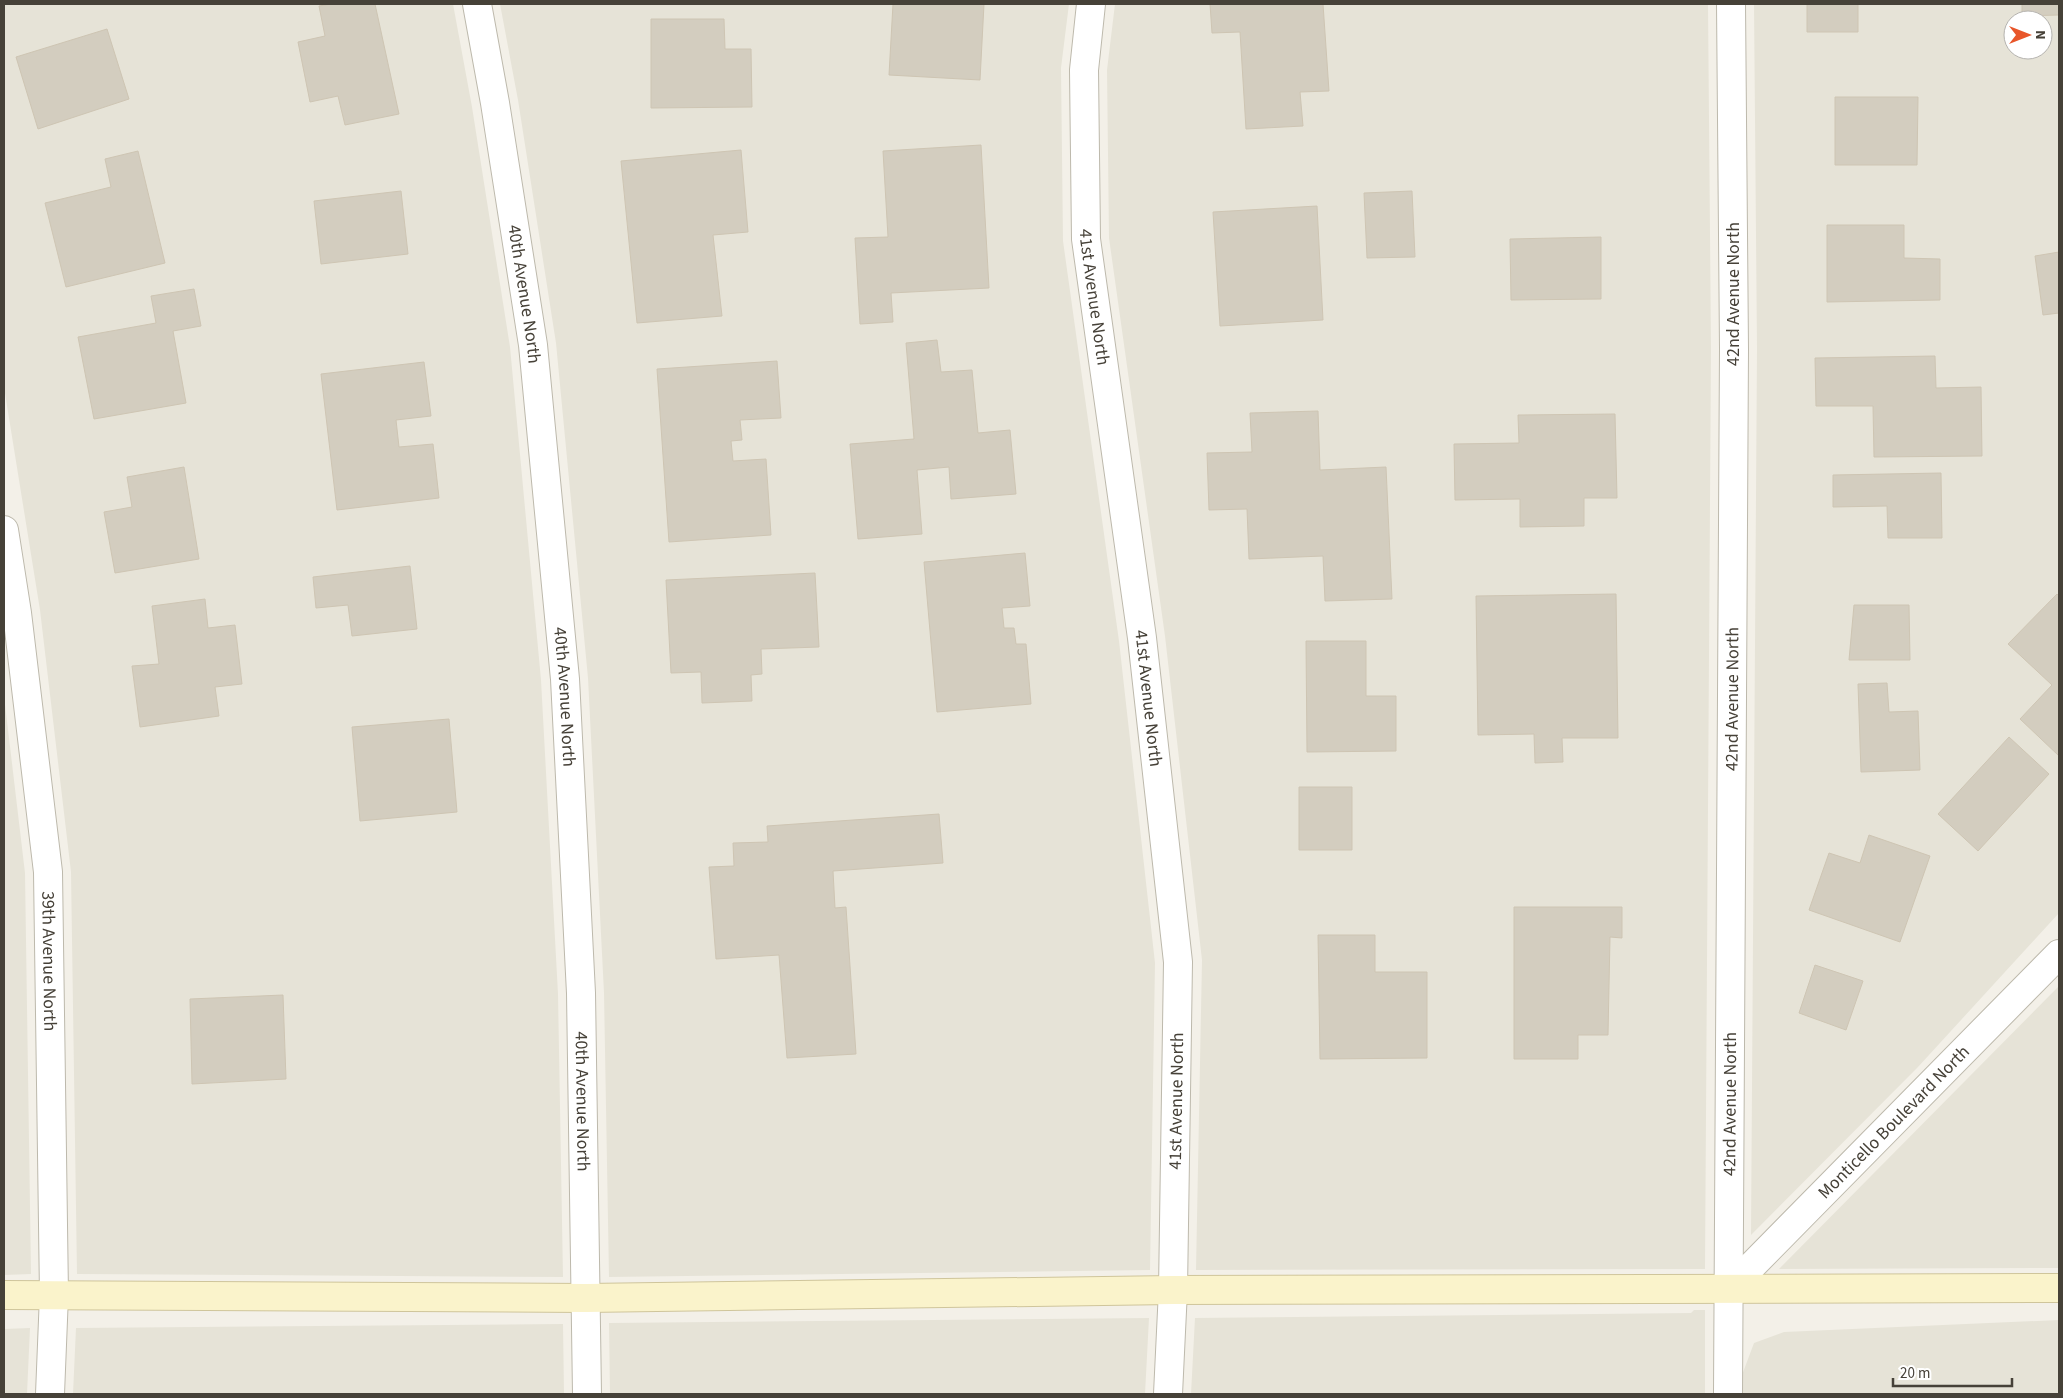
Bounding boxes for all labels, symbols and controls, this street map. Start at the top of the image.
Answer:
north arrow [2003,10,2053,60]
text: N [2030,30,2050,40]
street label: 42nd Avenue North [1721,222,1746,366]
street label: 40th Avenue North [501,223,547,365]
street label: 41st Avenue North [1073,229,1116,367]
street label: 40th Avenue North [547,626,581,767]
street label: 42nd Avenue North [1720,627,1745,771]
street label: 41st Avenue North [1128,628,1168,768]
street label: 39th Avenue North [35,891,62,1031]
street label: 40th Avenue North [569,1031,596,1172]
street label: 41st Avenue North [1163,1032,1190,1170]
street label: 42nd Avenue North [1717,1032,1743,1176]
street label: Monticello Boulevard North [1813,1040,1975,1205]
scale bar [1893,1356,2012,1388]
text: 20 m [1900,1363,1930,1384]

